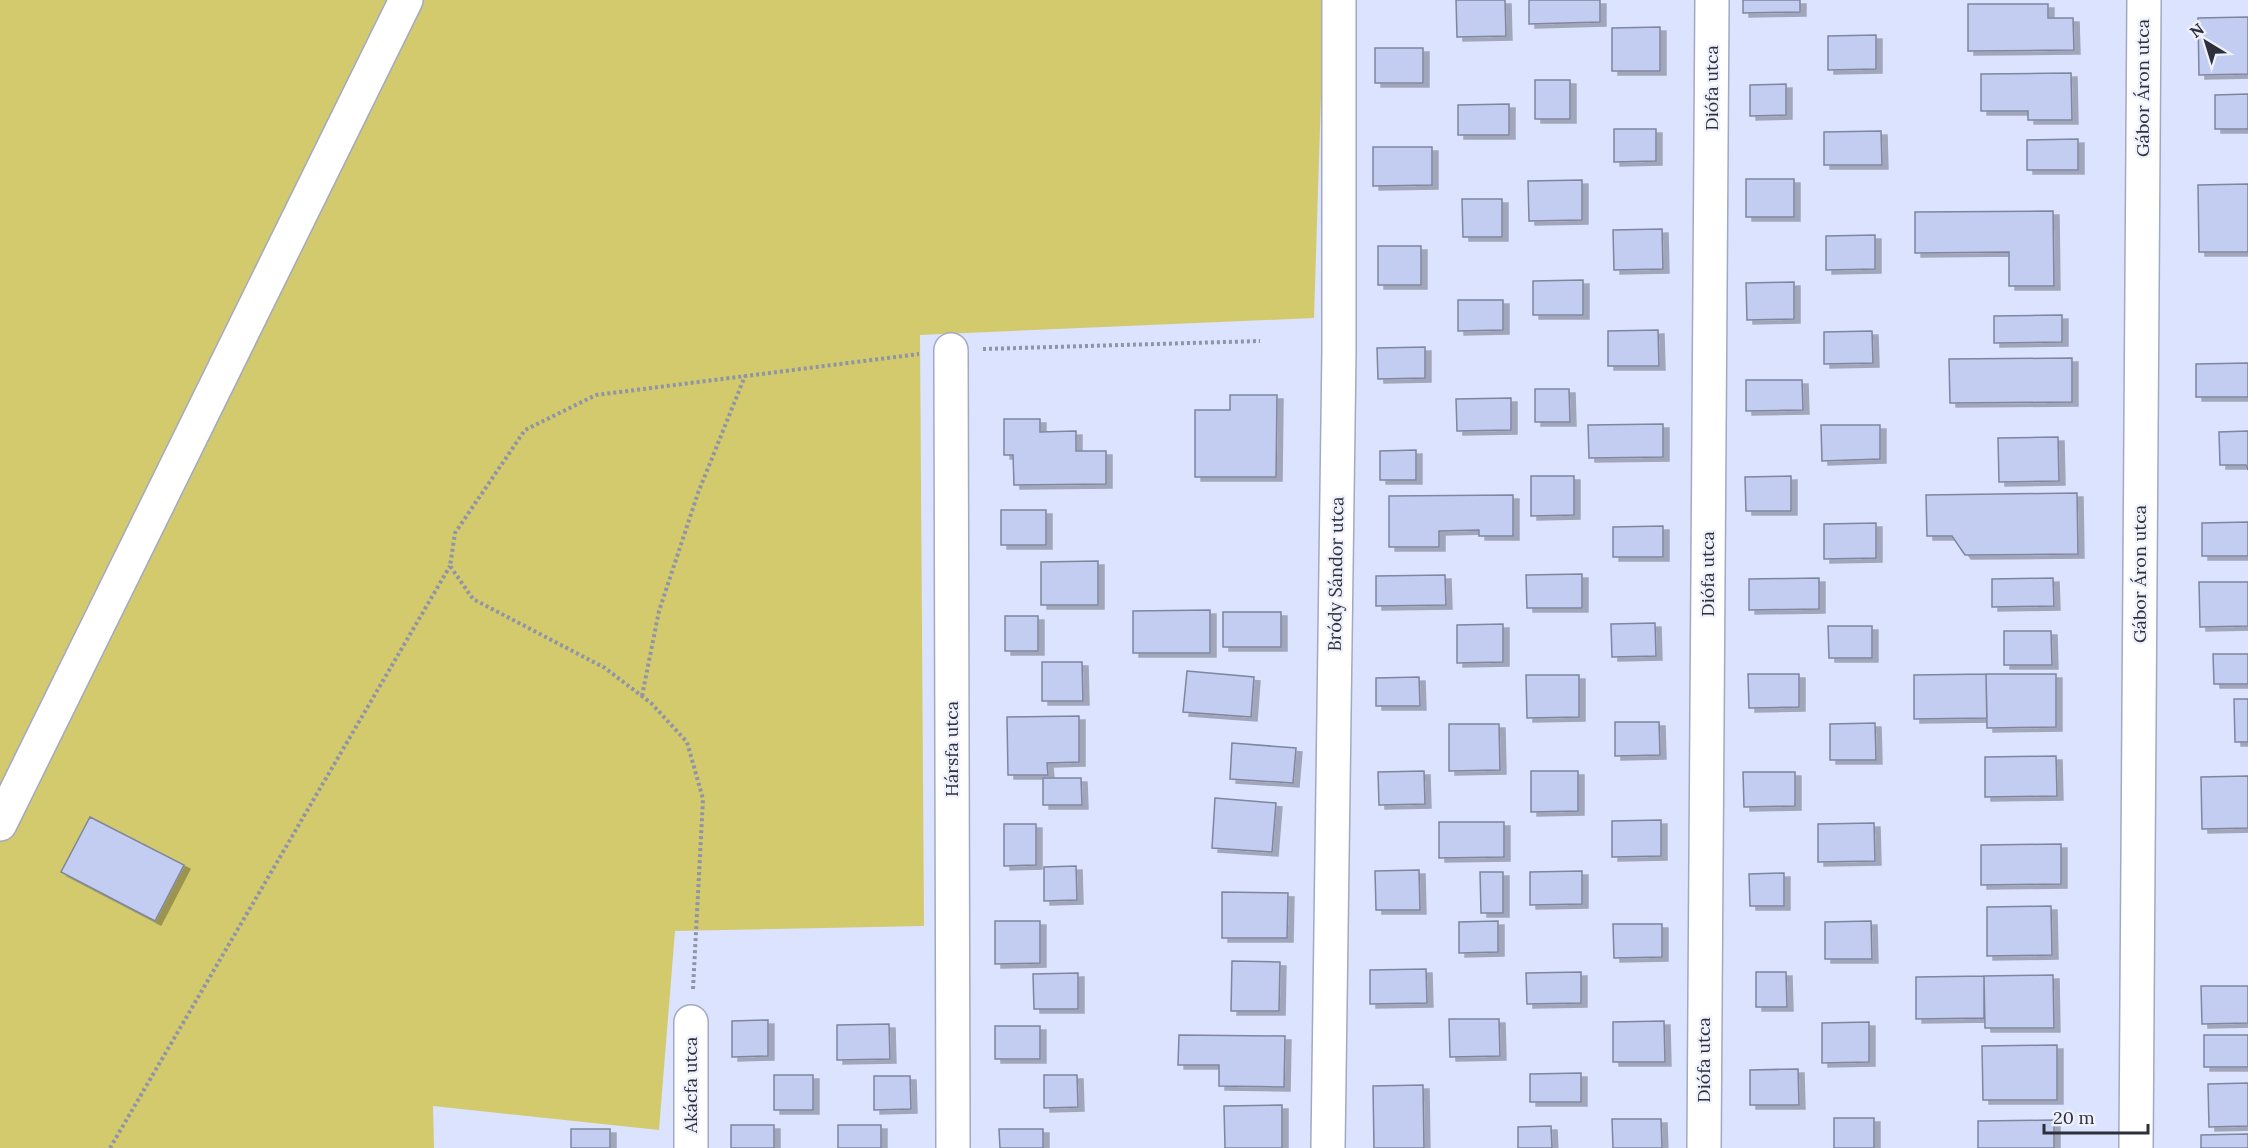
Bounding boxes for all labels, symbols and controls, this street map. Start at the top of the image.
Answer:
north arrow [2176,12,2236,72]
text: N [2186,18,2208,42]
street label: Gábor Áron utca [2131,19,2154,157]
street label: Diófa utca [1700,45,1723,131]
street label: Bródy Sándor utca [1323,496,1348,652]
street label: Gábor Áron utca [2128,505,2151,643]
street label: Diófa utca [1696,531,1719,617]
street label: Hársfa utca [940,701,963,797]
street label: Diófa utca [1692,1017,1715,1103]
street label: Akácfa utca [679,1037,702,1134]
scale bar [2044,1097,2148,1135]
text: 20 m [2053,1106,2095,1129]

